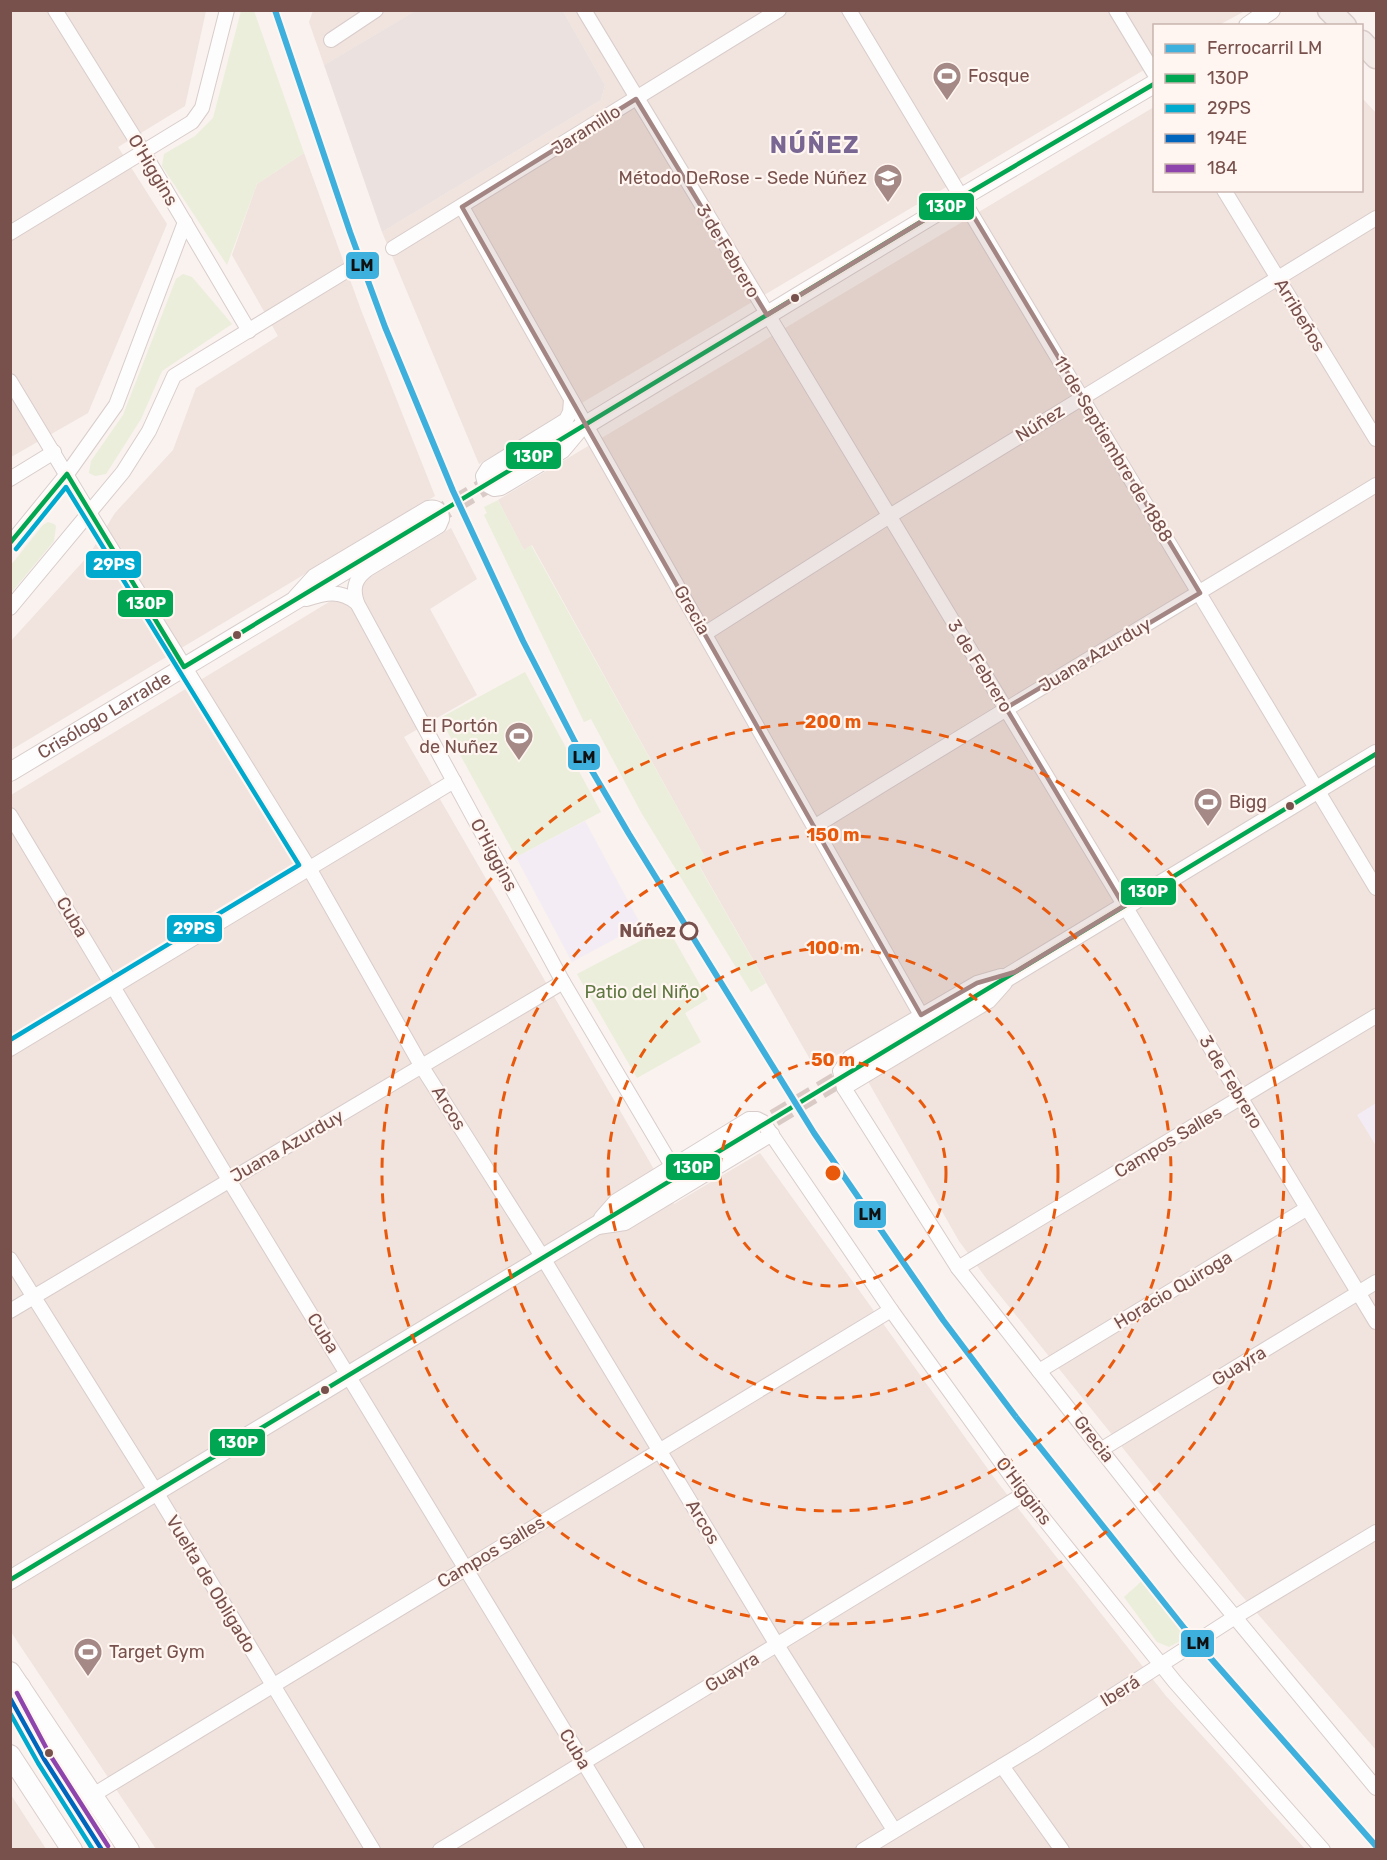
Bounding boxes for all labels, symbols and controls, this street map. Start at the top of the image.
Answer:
legend [1153,24,1363,192]
text: Ferrocarril LM [1207,37,1322,59]
sports icon: Fosque [931,60,963,102]
place label: Fosque [968,65,1029,87]
text: 130P [1207,67,1249,89]
text: 29PS [1207,97,1251,119]
street label: Jaramillo [547,100,625,160]
text: 194E [1207,127,1247,149]
street label: O'Higgins [123,130,183,210]
district label: NÚÑEZ [770,130,860,159]
text: 184 [1207,157,1237,179]
school or university icon: Método DeRose - Sede Núñez [872,162,904,204]
place label: Método DeRose - Sede Núñez [619,167,867,189]
line badge: 130P [918,192,975,221]
text: 130P [926,197,966,216]
street label: 3 de Febrero [691,200,765,302]
line badge: LM [345,251,380,280]
text: LM [351,256,373,275]
street label: Arribeños [1270,274,1330,356]
unlabelled marker [789,292,801,304]
street label: 11 de Septiembre de 1888 [1049,352,1177,546]
street label: Núñez [1011,400,1069,446]
line badge: 130P [505,441,562,470]
text: 130P [513,447,553,466]
line badge: 29PS [85,550,142,579]
text: 29PS [93,555,135,574]
street label: Grecia [669,581,715,639]
line badge: 130P [117,589,174,618]
text: 130P [126,594,166,613]
street label: Juana Azurduy [1035,613,1155,697]
street label: 3 de Febrero [943,616,1017,716]
unlabelled marker [231,629,243,641]
street label: Crisólogo Larralde [34,667,175,764]
text: 200 m [805,711,861,733]
place label: El Portón de Nuñez [419,715,498,758]
sports icon: El Portón de Nuñez [503,720,535,762]
line badge: LM [567,743,601,771]
text: LM [573,748,595,767]
sports icon: Bigg [1192,786,1224,828]
place label: Bigg [1229,791,1267,813]
unlabelled marker [1284,800,1296,812]
street label: O'Higgins [466,815,522,895]
text: 150 m [806,824,860,846]
line badge: 130P [1120,877,1177,906]
text: 130P [1128,882,1168,901]
street label: Cuba [51,893,93,941]
line badge: 29PS [166,914,223,943]
text: 29PS [173,919,215,938]
place label: Núñez [619,920,676,942]
marker: Núñez [680,922,698,940]
text: 100 m [806,937,860,959]
park label: Patio del Niño [584,981,700,1003]
street label: 3 de Febrero [1194,1031,1268,1133]
text: 50 m [811,1049,855,1071]
street label: Arcos [427,1082,471,1134]
street label: Campos Salles [1110,1101,1226,1183]
street label: Juana Azurduy [226,1105,348,1187]
line badge: 130P [665,1153,721,1181]
text: 130P [673,1158,713,1177]
centre of rings [823,1163,843,1183]
line badge: LM [853,1200,887,1229]
text: LM [859,1205,881,1224]
street label: Horacio Quiroga [1110,1246,1236,1334]
street label: Cuba [302,1309,344,1357]
street label: Guayra [1208,1341,1270,1391]
unlabelled marker [319,1384,331,1396]
street label: Grecia [1069,1411,1119,1467]
line badge: 130P [209,1428,266,1457]
text: 130P [218,1433,258,1452]
street label: O'Higgins [991,1453,1057,1529]
street label: Arcos [681,1496,725,1548]
street label: Vuelta de Obligado [161,1511,261,1657]
street label: Campos Salles [433,1511,549,1593]
line badge: LM [1180,1629,1215,1658]
text: LM [1187,1634,1209,1653]
sports icon: Target Gym [72,1636,104,1678]
place label: Target Gym [109,1641,205,1663]
street label: Guayra [701,1647,763,1697]
street label: Iberá [1096,1670,1144,1712]
street label: Cuba [554,1725,596,1773]
unlabelled marker [43,1747,55,1759]

